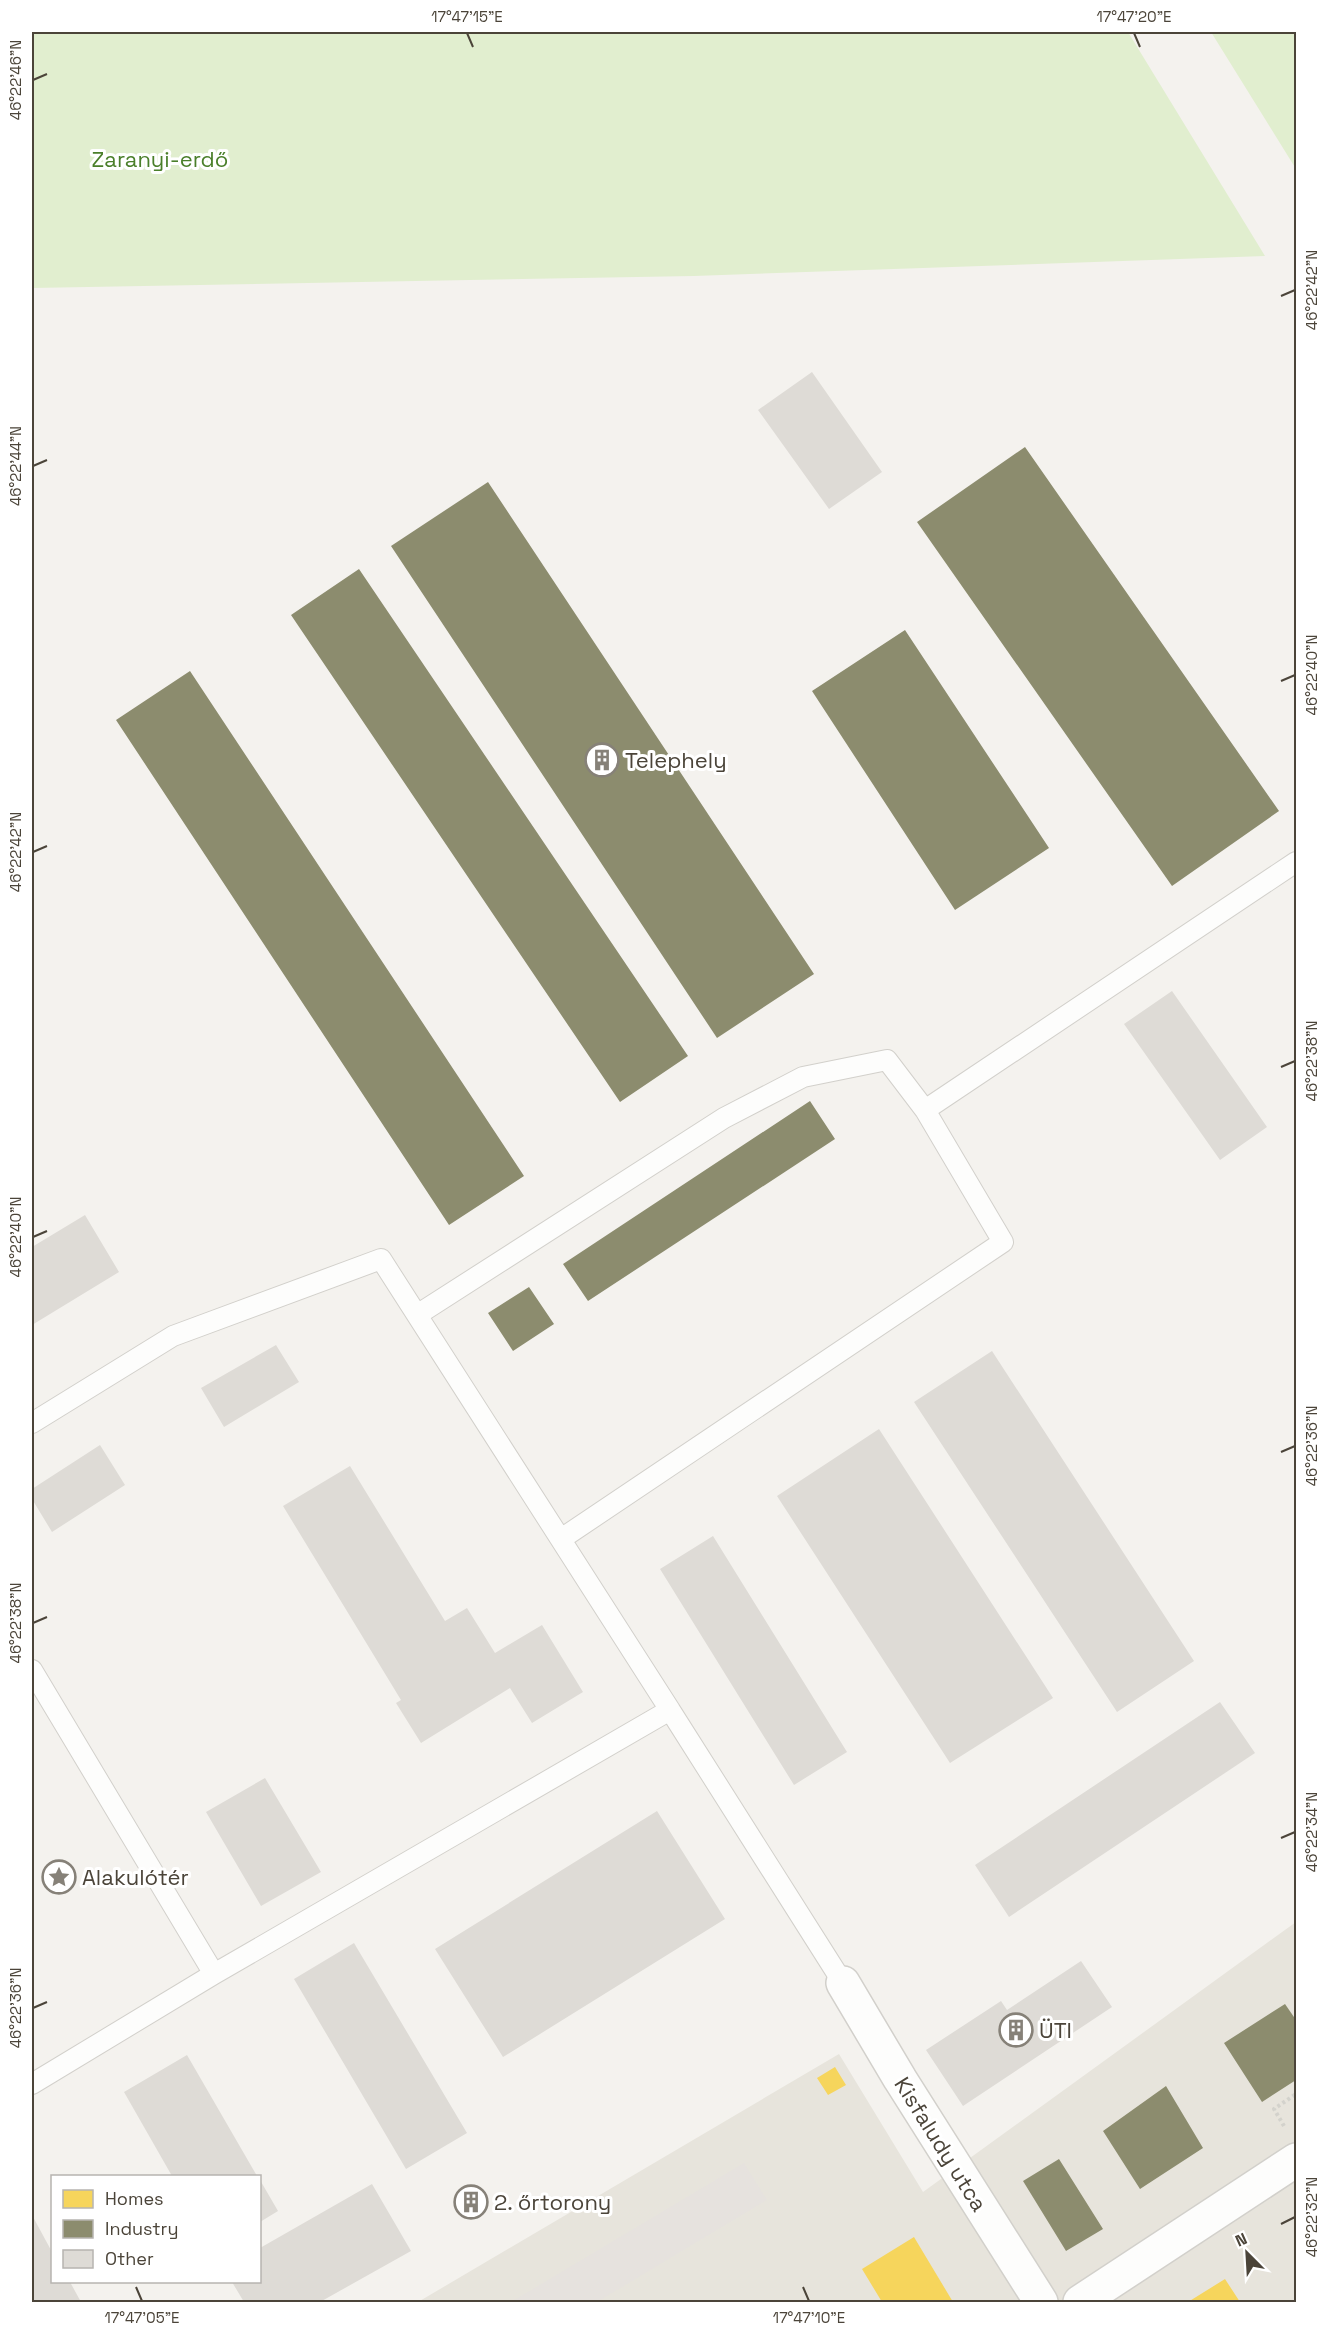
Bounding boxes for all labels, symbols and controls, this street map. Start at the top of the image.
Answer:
text: 17°47'15"E [431,7,503,26]
text: 17°47'20"E [1096,7,1172,26]
text: 46°22'46"N [6,40,25,120]
park label: Zaranyi-erdő [92,145,228,173]
text: 46°22'42"N [1302,250,1321,330]
text: 46°22'44"N [6,426,25,506]
text: 46°22'40"N [1302,635,1321,715]
building icon: Telephely [584,742,620,778]
place label: Telephely [625,746,727,774]
text: 46°22'42"N [6,812,25,892]
text: 46°22'38"N [1302,1021,1321,1101]
text: 46°22'40"N [6,1197,25,1277]
text: 46°22'36"N [1302,1406,1321,1486]
text: 46°22'38"N [6,1583,25,1663]
text: 46°22'34"N [1302,1792,1321,1872]
place icon: Alakulótér [41,1859,77,1895]
place label: Alakulótér [82,1863,189,1891]
text: 46°22'36"N [6,1968,25,2048]
building icon: ÜTI [998,2012,1034,2048]
place label: ÜTI [1039,2016,1072,2044]
street label: Kisfaludy utca [888,2072,994,2217]
legend [51,2175,261,2283]
text: 46°22'32"N [1302,2177,1321,2257]
building icon: 2. őrtorony [453,2184,489,2220]
text: Homes [105,2187,164,2210]
place label: 2. őrtorony [494,2188,611,2216]
text: Industry [105,2217,178,2240]
north arrow [1217,2223,1277,2283]
text: N [1232,2228,1250,2252]
text: Other [105,2247,154,2270]
text: 17°47'05"E [105,2308,180,2327]
text: 17°47'10"E [773,2308,845,2327]

